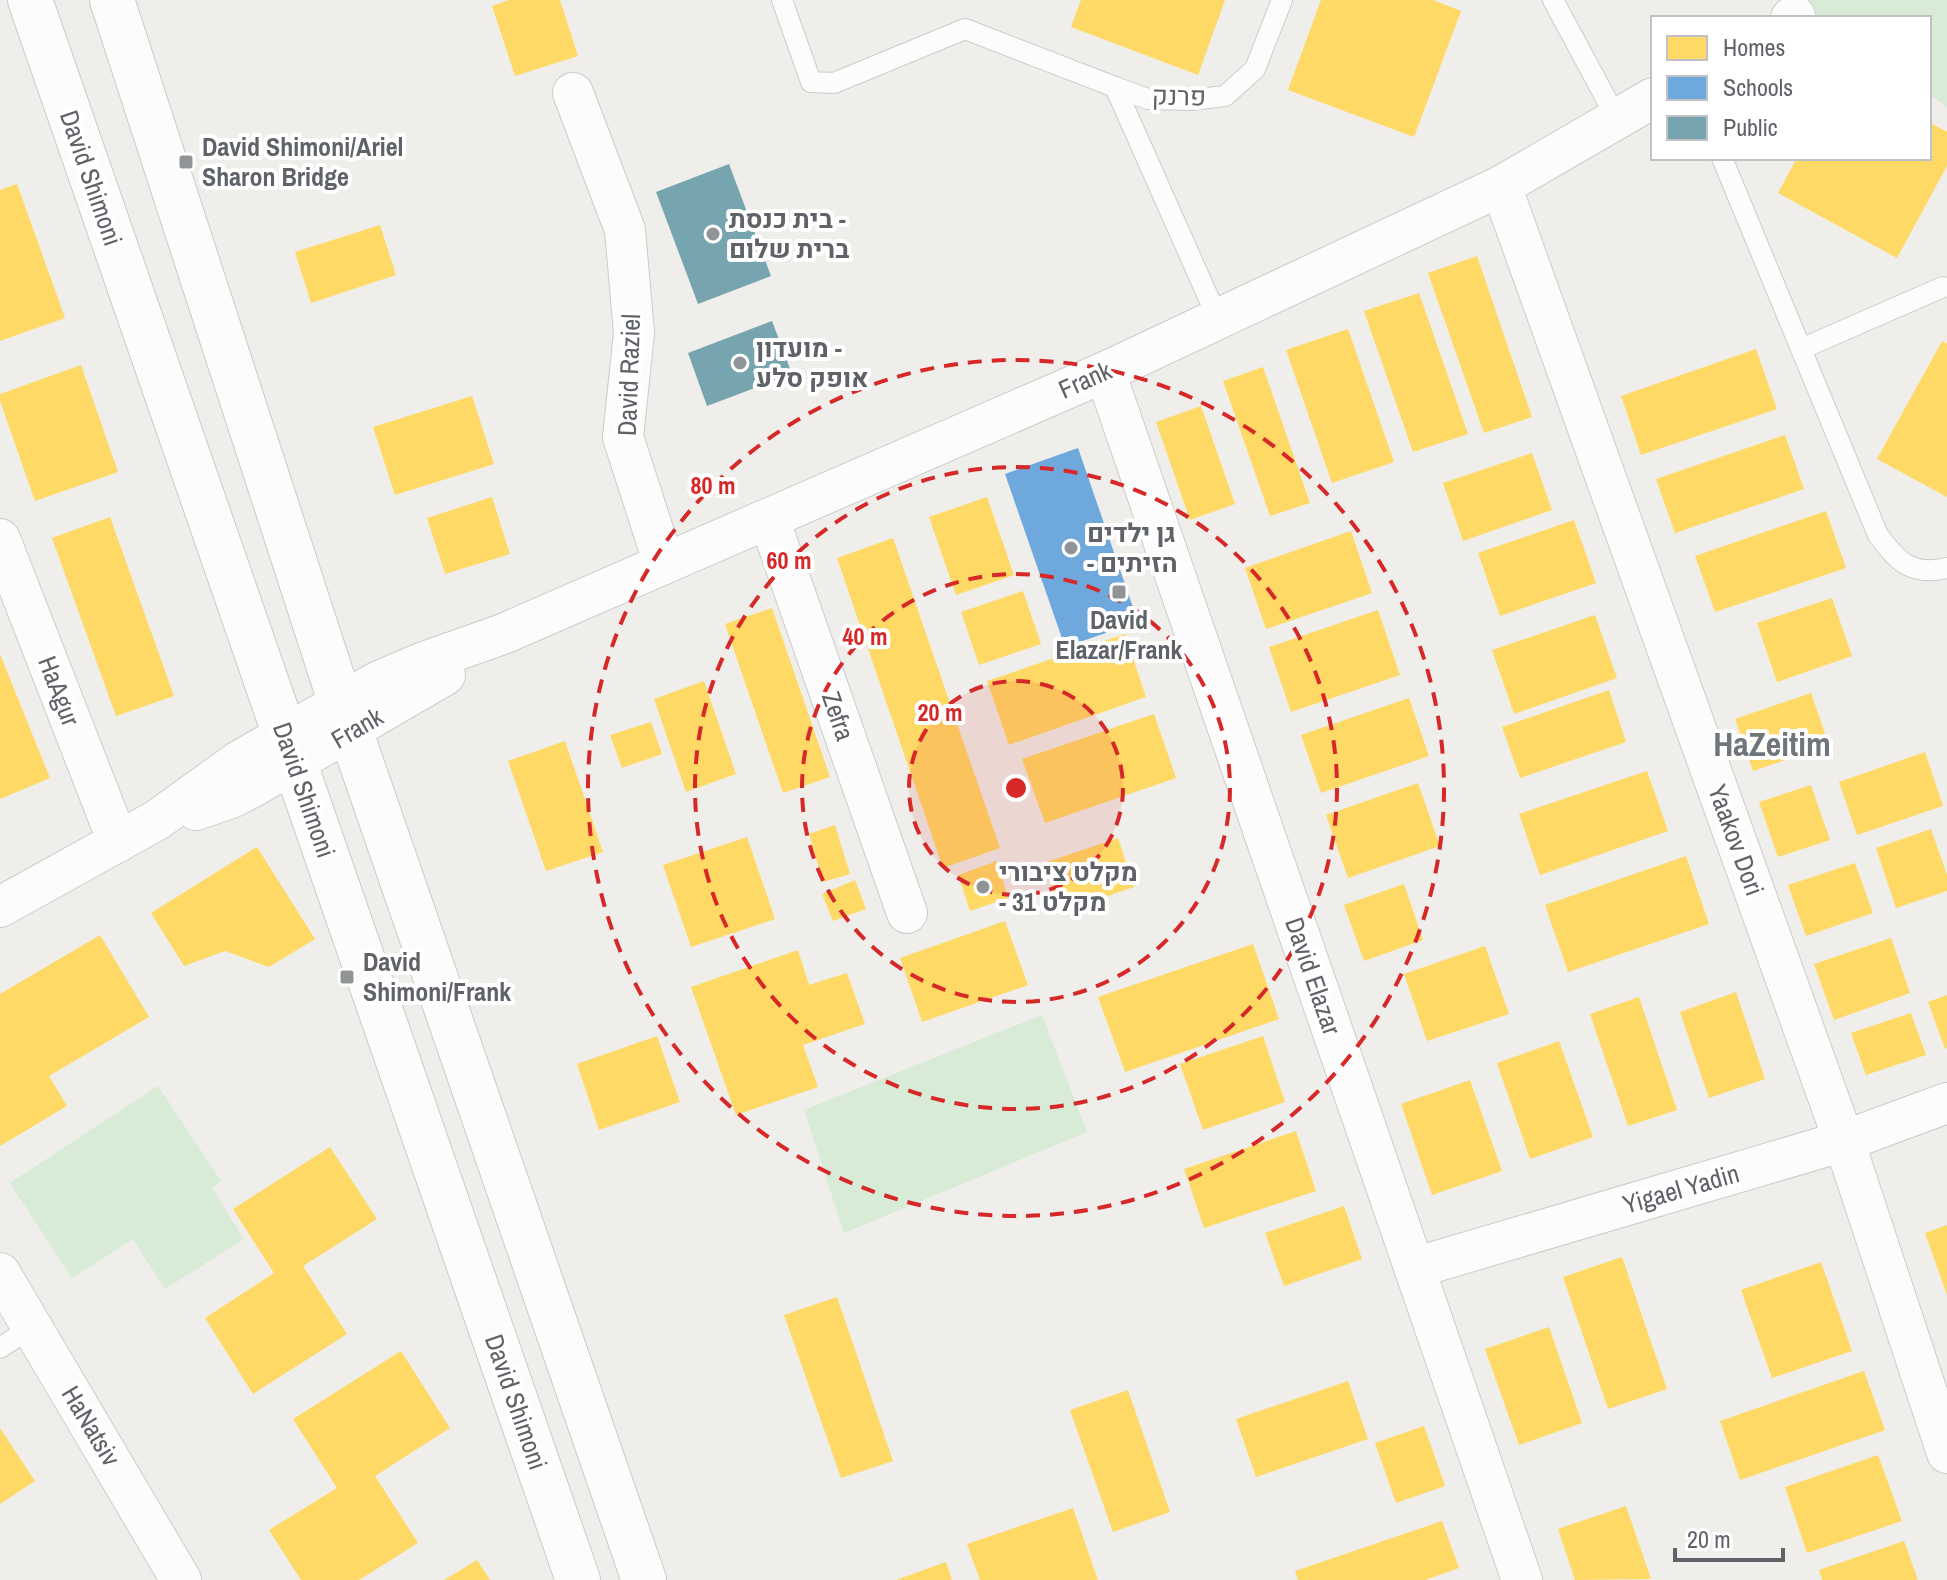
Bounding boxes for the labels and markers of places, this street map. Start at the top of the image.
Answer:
place label: David Shimoni/Ariel Sharon Bridge [202,129,403,194]
marker: David Shimoni/Ariel Sharon Bridge [177,153,195,171]
place label: בית כנסת - ברית שלום [729,201,849,266]
marker: בית כנסת - ברית שלום [704,225,722,243]
place label: מועדון - אופק סלע [756,330,869,395]
marker: מועדון - אופק סלע [731,354,749,372]
place label: גן ילדים - הזיתים [1087,515,1178,580]
marker: גן ילדים - הזיתים [1062,539,1080,557]
marker: David Elazar/Frank [1110,583,1128,601]
place label: David Elazar/Frank [1056,602,1183,667]
centre of rings [1002,774,1030,802]
place label: מקלט ציבורי - מקלט 31 [999,854,1138,919]
marker: מקלט ציבורי - מקלט 31 [974,878,992,896]
place label: David Shimoni/Frank [363,944,511,1009]
marker: David Shimoni/Frank [338,968,356,986]

